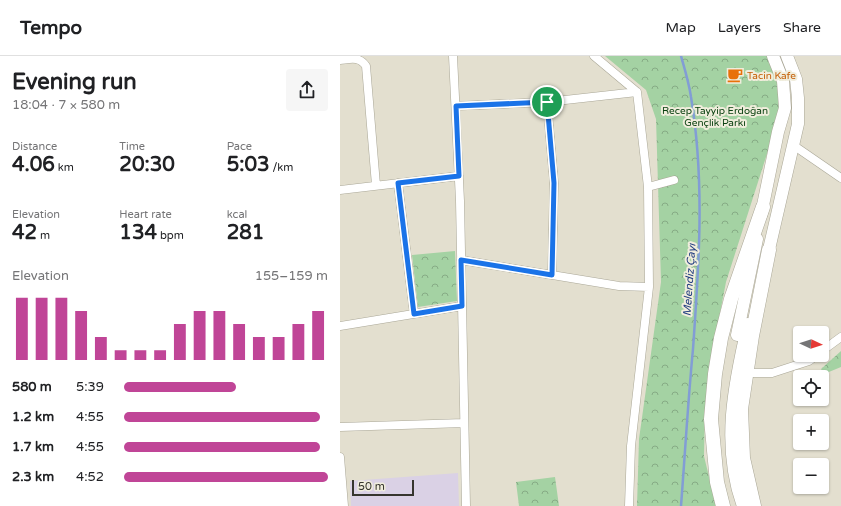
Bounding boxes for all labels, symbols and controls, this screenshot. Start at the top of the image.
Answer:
text: Tempo [20,17,82,39]
text: Map [666,19,696,36]
text: Layers [718,19,761,36]
text: Share [783,19,821,36]
cafe icon: Tacin Kafe [726,66,744,84]
text: Evening run [12,69,137,95]
button: share [286,69,328,111]
place label: Tacin Kafe [747,70,796,82]
pin [530,85,564,119]
icon: arrive [536,91,558,113]
text: 18:04 · 7 × 580 m [12,97,120,113]
park label: Recep Tayyip Erdoğan Gençlik Parkı [662,105,768,129]
text: Distance [12,140,57,153]
text: Time [119,140,145,153]
text: Pace [227,140,252,153]
text: 4.06 [12,153,55,177]
text: 20:30 [119,153,175,177]
text: 5:03 [227,153,270,177]
text: km [55,161,74,174]
text: /km [270,161,293,174]
text: Elevation [12,208,60,221]
text: Heart rate [119,208,172,221]
text: kcal [227,208,247,221]
text: 42 [12,221,37,245]
text: 134 [119,221,157,245]
text: 281 [227,221,264,245]
text: m [37,229,50,242]
text: bpm [157,229,184,242]
water label: Melendiz Çayı [680,242,699,317]
text: Elevation [12,268,69,284]
text: 155–159 m [255,268,328,284]
north arrow [793,326,829,362]
map controls [793,326,829,494]
button: locate [793,370,829,406]
text: 580 m [12,379,52,395]
text: 5:39 [76,379,104,395]
text: 1.2 km [12,409,54,425]
text: 4:55 [76,409,104,425]
button: + [793,414,829,450]
text: 1.7 km [12,439,54,455]
text: 4:55 [76,439,104,455]
button: − [793,458,829,494]
text: 2.3 km [12,469,54,485]
text: 4:52 [76,469,104,485]
scale bar [352,478,414,497]
text: 50 m [358,480,385,493]

